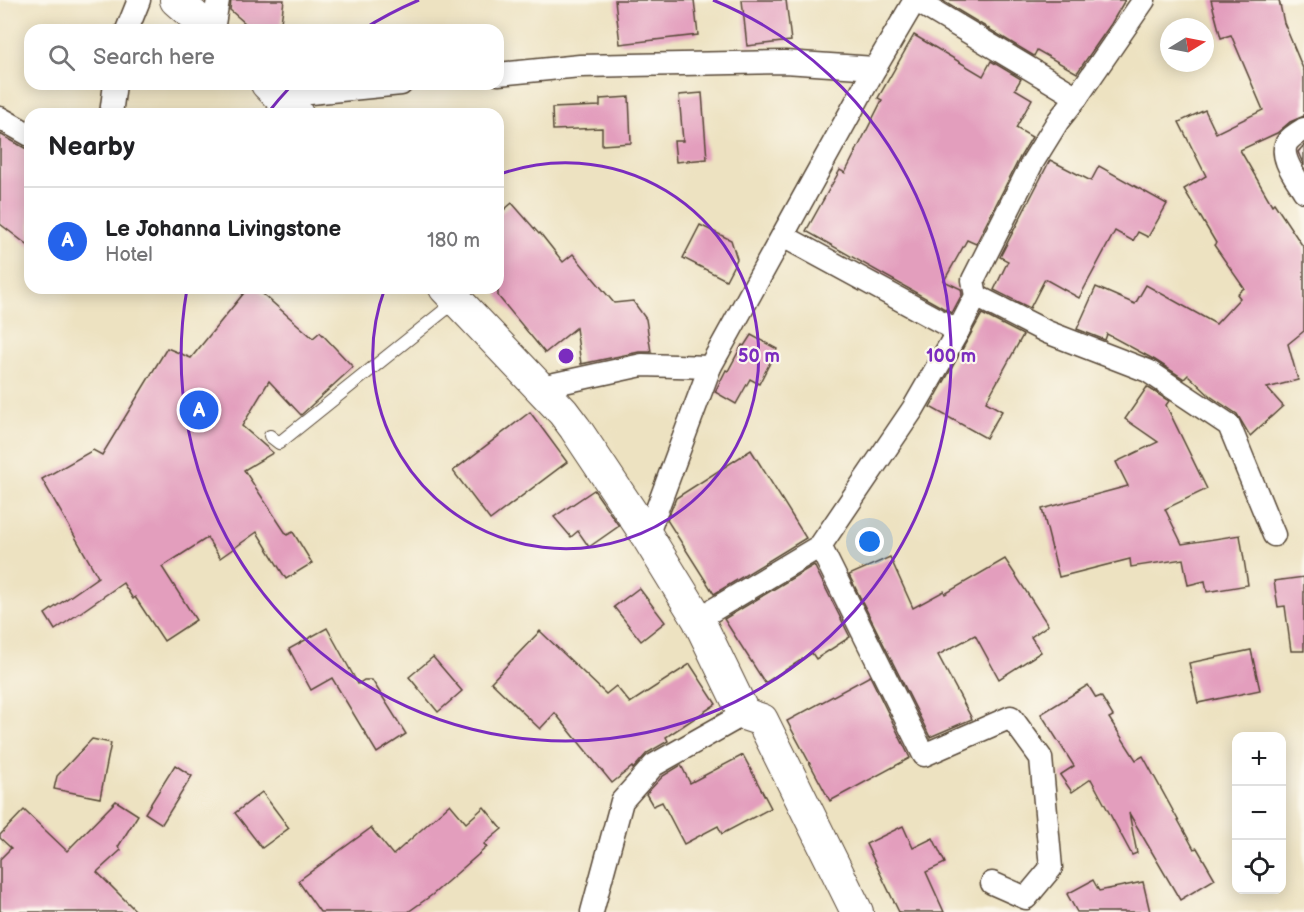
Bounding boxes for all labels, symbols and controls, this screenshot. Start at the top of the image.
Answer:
north arrow [1160,18,1214,72]
search box [24,24,504,90]
icon: search [45,41,78,74]
text: Search here [93,44,215,71]
text: Nearby [48,132,135,163]
text: Le Johanna Livingstone [105,216,341,243]
text: A [61,229,74,253]
text: 180 m [427,229,480,253]
text: Hotel [105,243,153,267]
centre of rings [556,346,576,366]
text: 50 m [738,346,780,367]
text: 100 m [926,346,976,367]
pin: A [180,388,218,432]
your location [855,527,884,556]
map controls [1232,732,1286,894]
button: + [1232,732,1286,786]
button: − [1232,786,1286,840]
button: locate [1232,840,1286,894]

